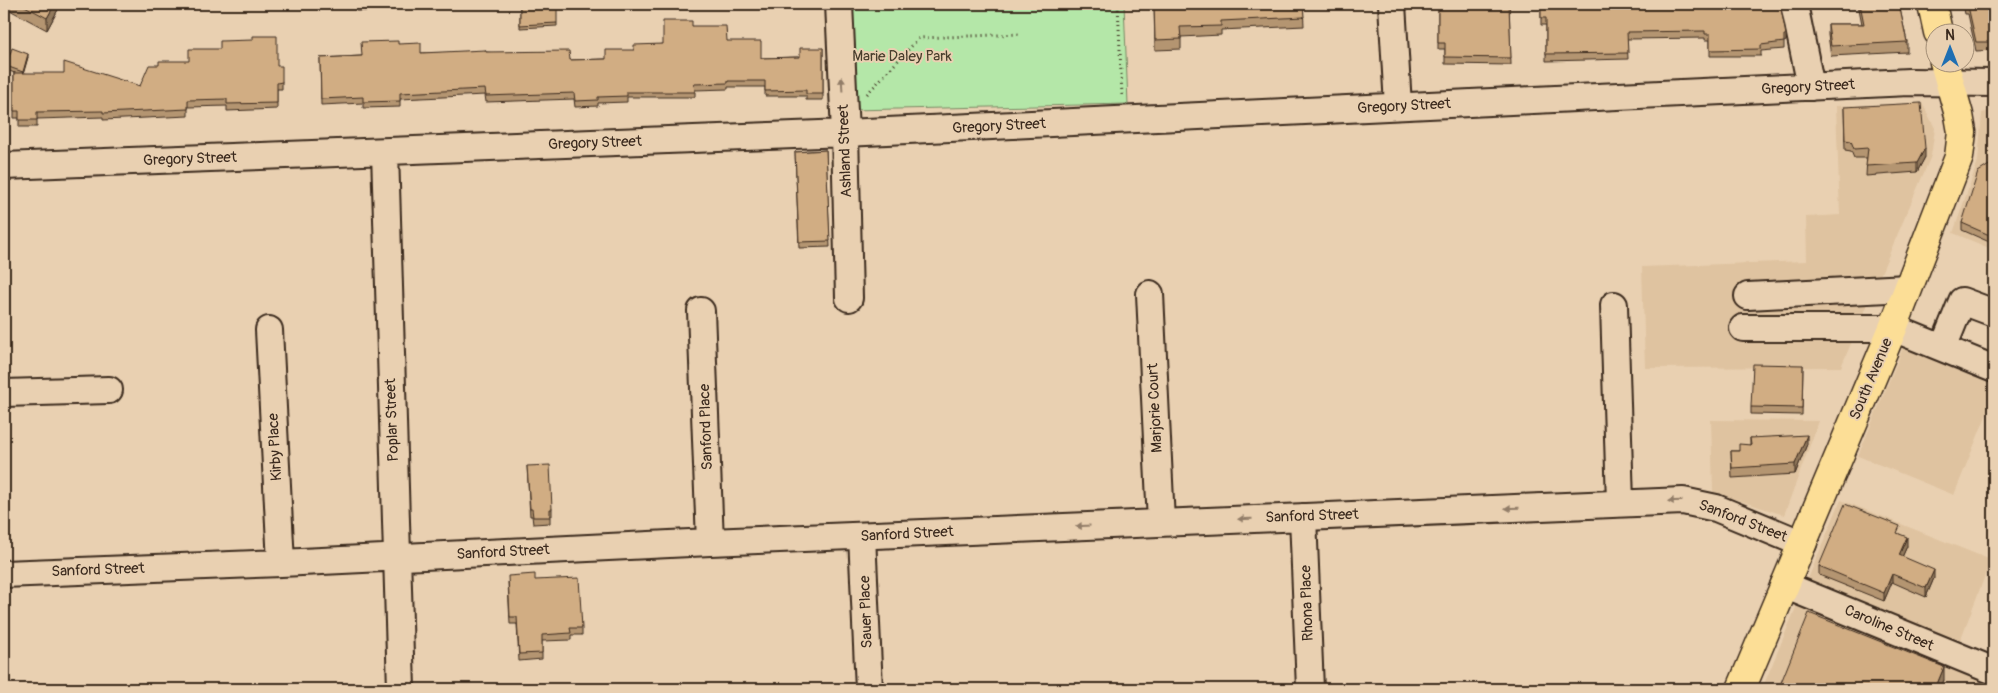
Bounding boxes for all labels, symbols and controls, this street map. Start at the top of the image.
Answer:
north arrow [1926,22,1976,72]
text: N [1945,27,1955,44]
park label: Marie Daley Park [852,47,953,66]
street label: Gregory Street [1761,75,1856,99]
one-way arrow [838,76,846,92]
street label: Gregory Street [1357,94,1452,118]
street label: Ashland Street [834,103,856,198]
street label: Gregory Street [952,114,1047,138]
street label: Gregory Street [548,132,643,154]
street label: Gregory Street [143,148,238,170]
street label: South Avenue [1845,335,1897,423]
street label: Marjorie Court [1143,362,1167,453]
street label: Poplar Street [381,377,403,462]
street label: Sanford Place [695,383,717,471]
street label: Kirby Place [264,412,286,481]
street label: Sanford Street [1696,495,1791,547]
one-way arrow [1666,497,1682,505]
one-way arrow [1504,504,1520,512]
street label: Sanford Street [1265,505,1360,527]
one-way arrow [1237,515,1253,523]
street label: Sanford Street [860,522,955,546]
one-way arrow [1074,522,1090,530]
street label: Sanford Street [456,540,551,564]
street label: Sanford Street [51,559,146,581]
street label: Rhona Place [1296,564,1318,641]
street label: Sauer Place [855,575,877,649]
street label: Caroline Street [1841,601,1937,656]

